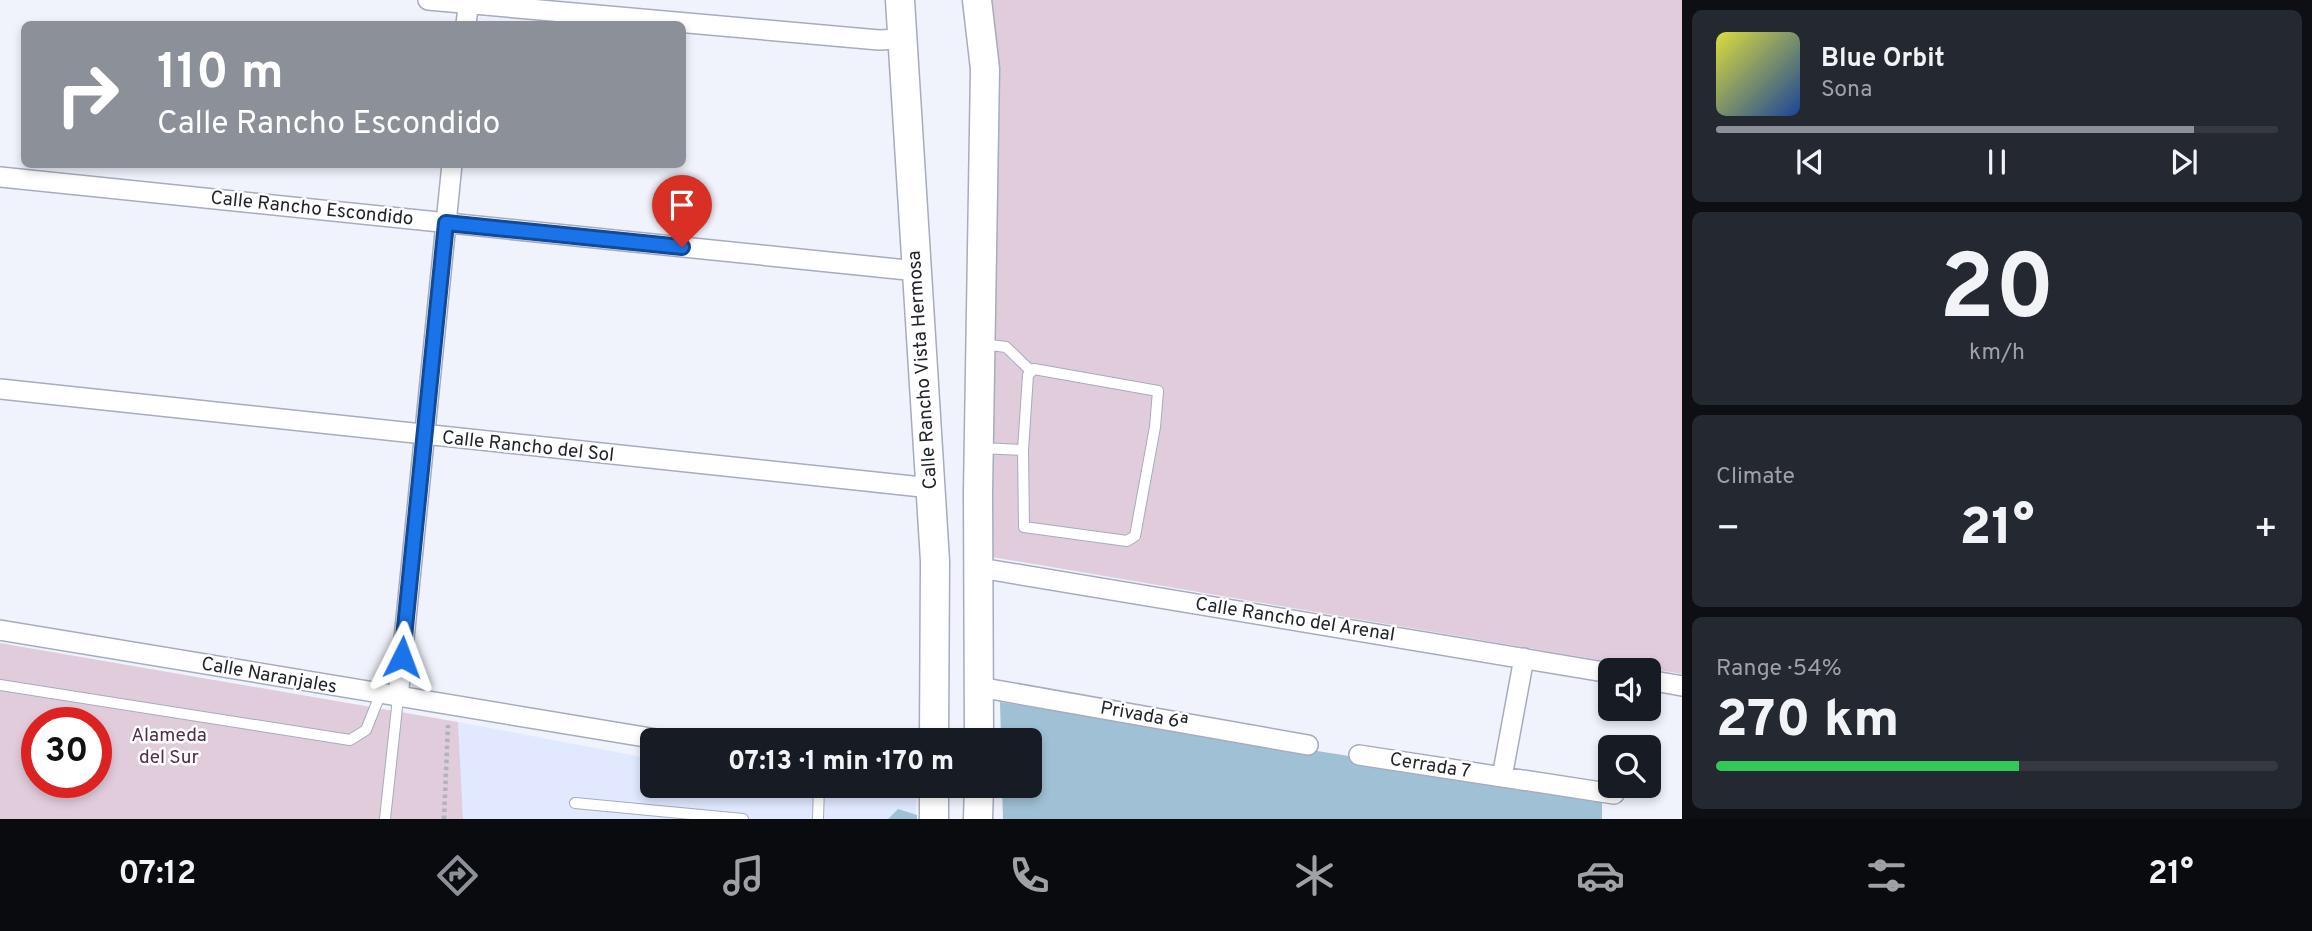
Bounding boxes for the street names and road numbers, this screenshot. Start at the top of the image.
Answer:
street label: Calle Rancho Escondido [209,186,415,232]
street label: Calle Rancho Vista Hermosa [903,250,943,490]
street label: Calle Rancho del Sol [441,426,615,468]
street label: Calle Rancho del Arenal [1193,592,1397,648]
street label: Calle Naranjales [199,652,339,700]
street label: Privada 6ª [1098,696,1190,736]
street label: Cerrada 7 [1388,748,1472,784]

